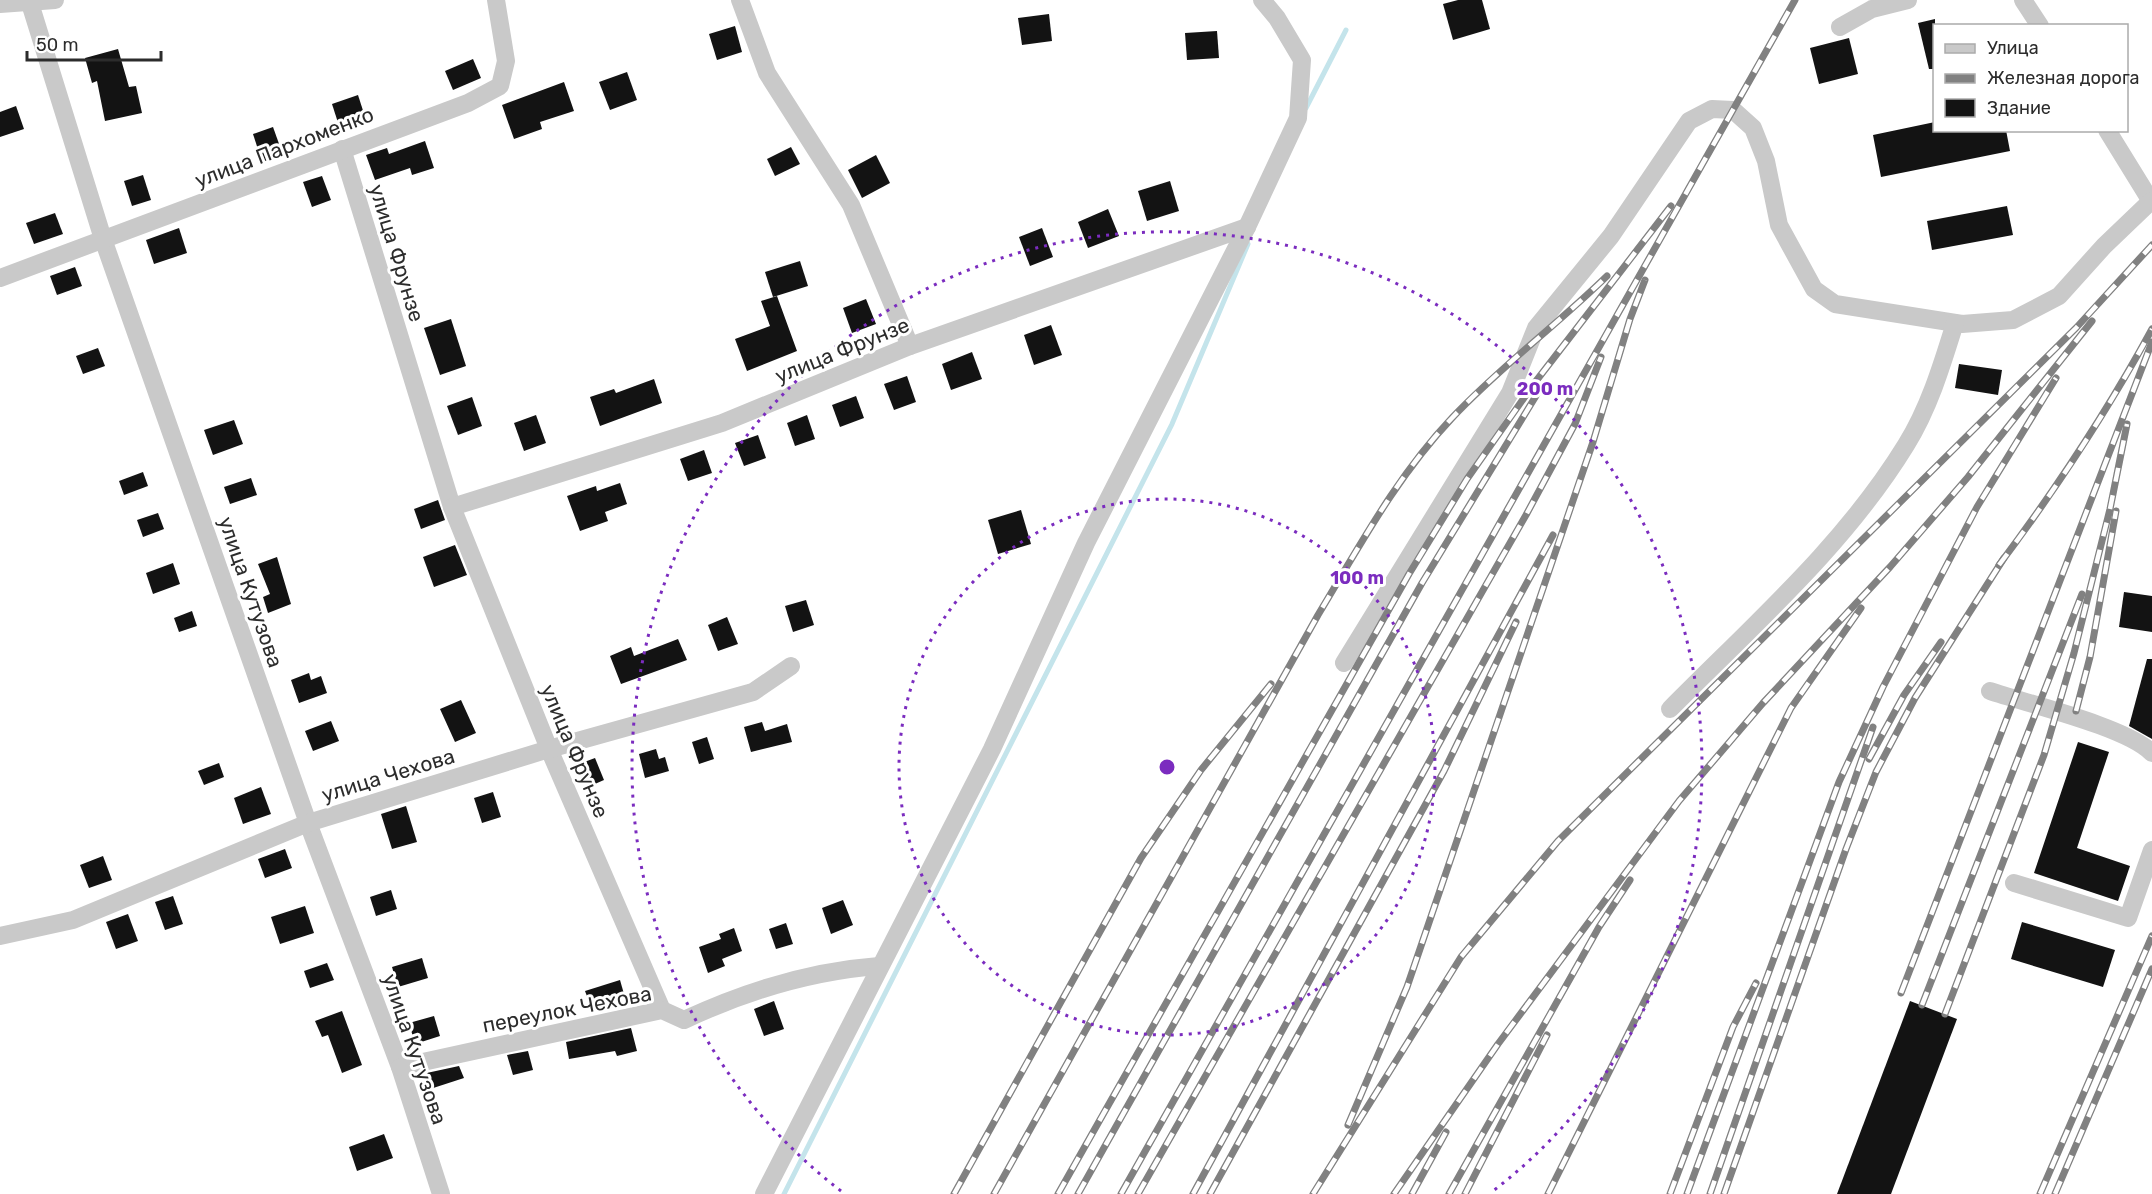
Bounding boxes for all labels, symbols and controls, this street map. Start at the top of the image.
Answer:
scale bar [27,24,160,62]
legend [1933,24,2128,132]
text: 50 m [36,34,79,56]
text: Улица [1987,37,2039,59]
text: Железная дорога [1987,67,2140,89]
text: Здание [1987,97,2051,119]
street label: улица Пархоменко [191,101,377,193]
street label: улица Фрунзе [364,181,430,325]
street label: улица Фрунзе [771,312,913,388]
text: 200 m [1517,378,1573,400]
street label: улица Кутузова [213,513,289,671]
text: 100 m [1330,567,1384,589]
street label: улица Фрунзе [536,681,614,821]
street label: улица Чехова [318,743,458,807]
centre of rings [1157,757,1177,777]
street label: улица Кутузова [377,970,453,1128]
street label: переулок Чехова [480,980,654,1038]

